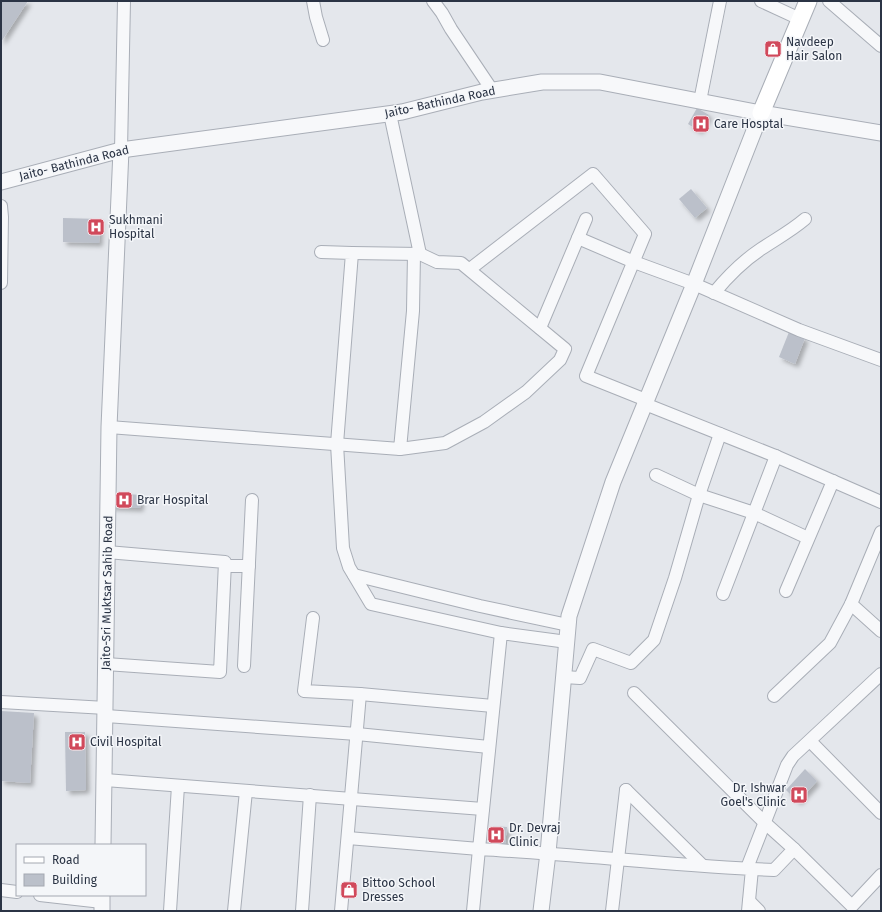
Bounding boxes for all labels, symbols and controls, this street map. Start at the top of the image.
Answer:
place label: Navdeep Hair Salon [786,35,842,63]
shop icon: Navdeep Hair Salon [763,39,783,59]
street label: Jaito- Bathinda Road [383,83,497,121]
hospital icon: Care Hosptal [691,114,711,134]
place label: Care Hosptal [714,117,784,131]
street label: Jaito- Bathinda Road [18,143,130,183]
place label: Sukhmani Hospital [109,213,163,241]
hospital icon: Sukhmani Hospital [86,217,106,237]
hospital icon: Brar Hospital [114,490,134,510]
place label: Brar Hospital [137,493,209,507]
street label: Jaito-Sri Muktsar Sahib Road [99,515,115,671]
hospital icon: Civil Hospital [67,732,87,752]
place label: Civil Hospital [90,735,162,749]
place label: Dr. Ishwar Goel's Clinic [721,781,786,809]
hospital icon: Dr. Ishwar Goel's Clinic [789,785,809,805]
place label: Dr. Devraj Clinic [509,821,561,849]
hospital icon: Dr. Devraj Clinic [486,825,506,845]
legend [16,844,146,896]
text: Road [52,853,80,867]
text: Building [52,873,98,887]
place label: Bittoo School Dresses [362,876,436,904]
shop icon: Bittoo School Dresses [339,880,359,900]

